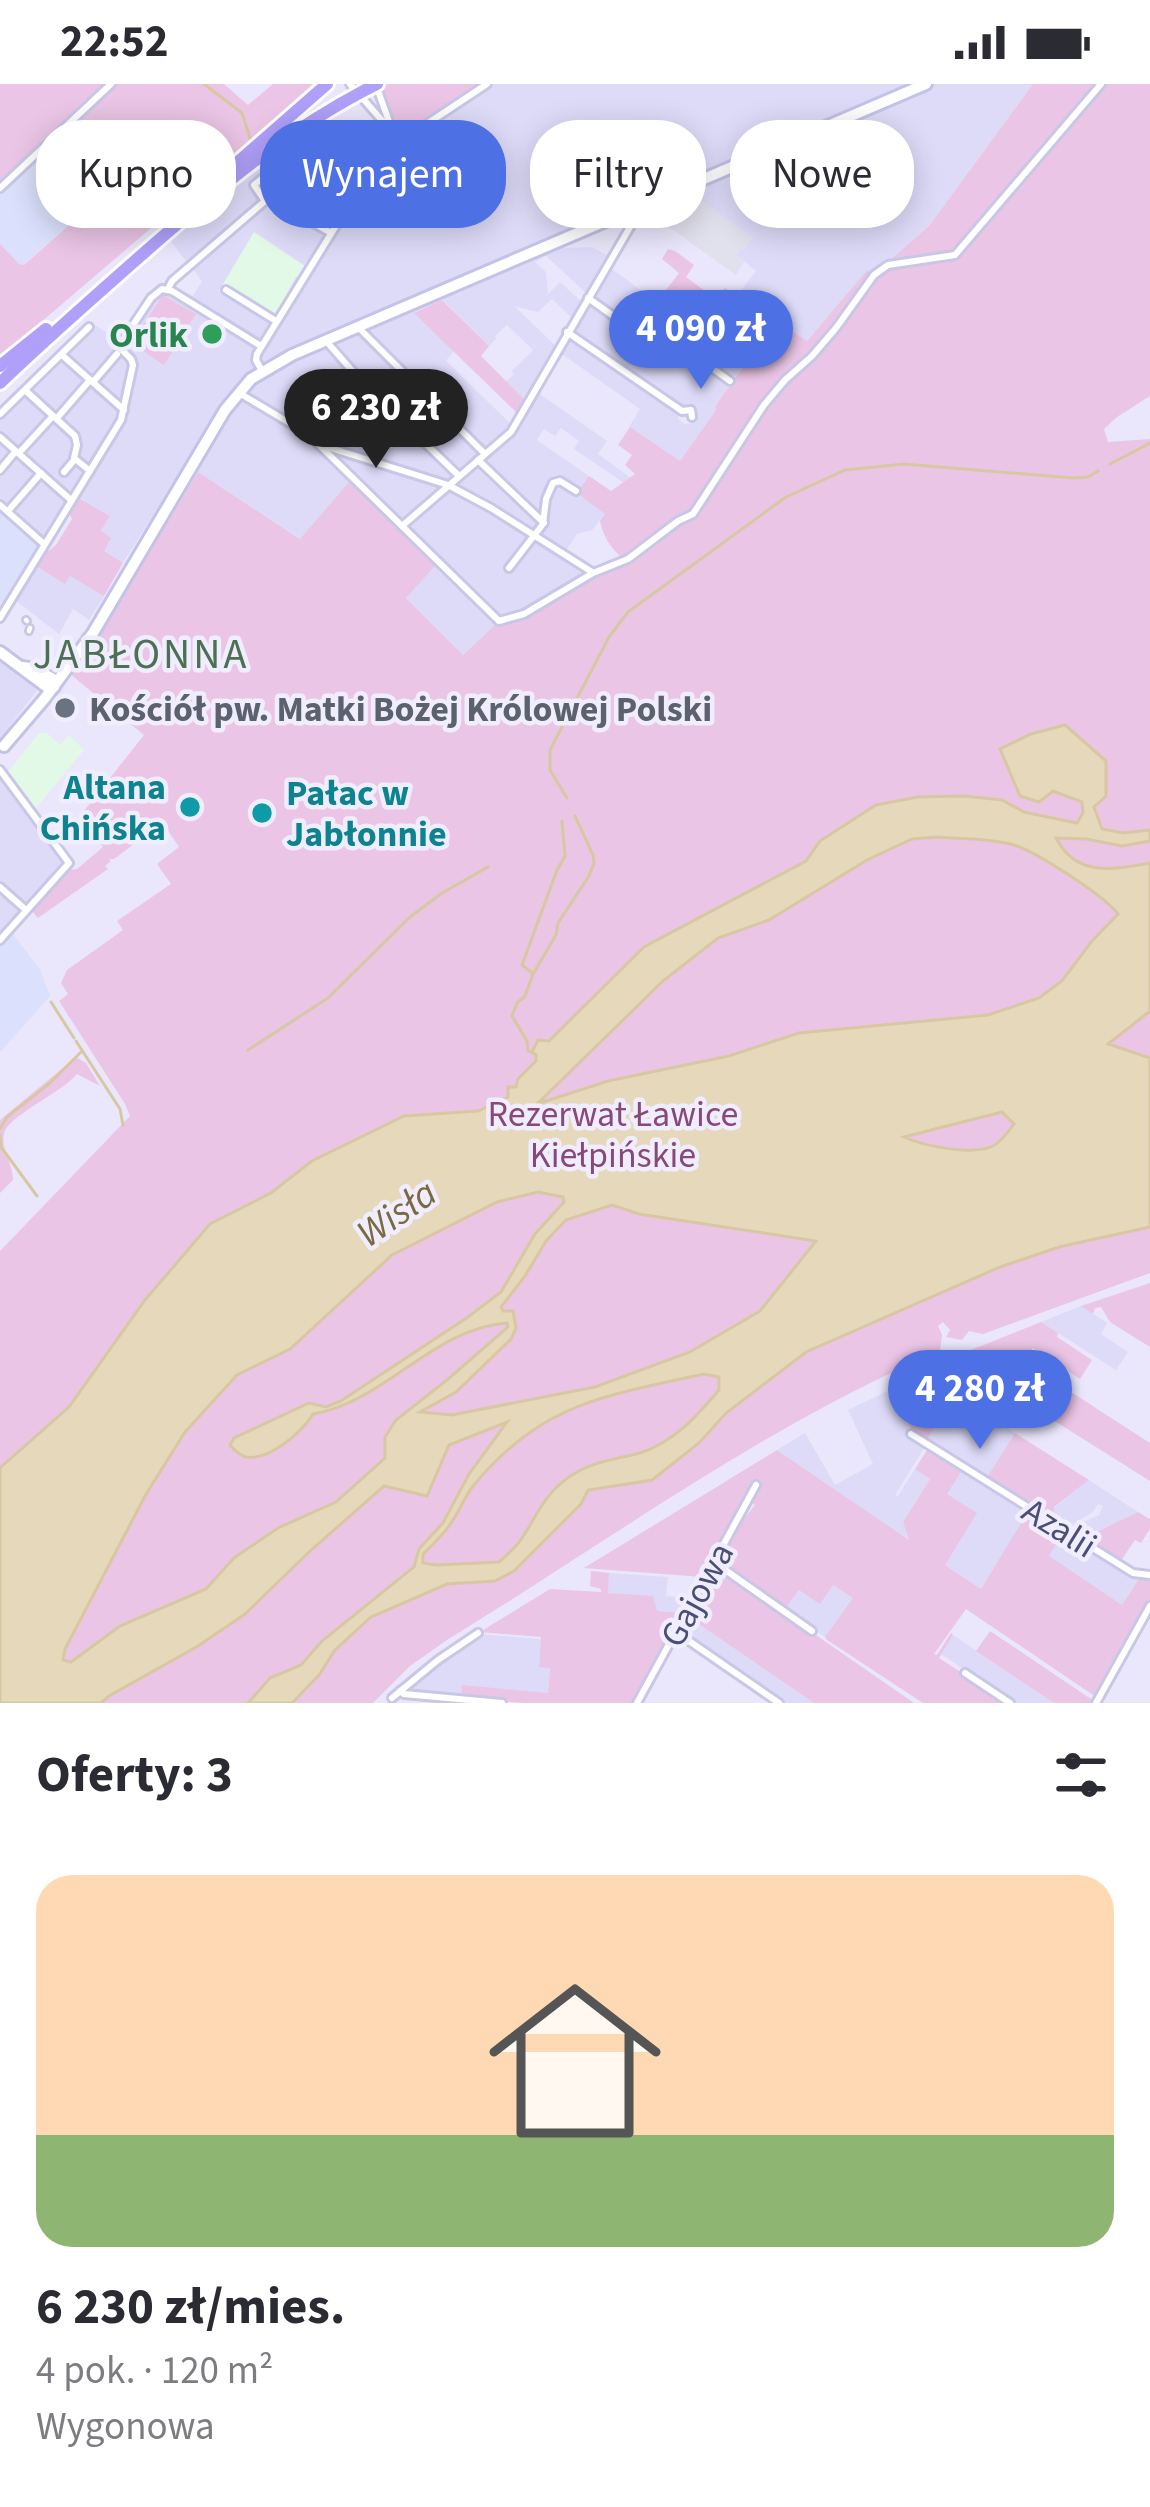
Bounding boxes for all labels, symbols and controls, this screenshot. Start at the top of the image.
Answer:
text: 22:52 [60,10,169,74]
chip: Kupno [36,120,236,228]
chip: Wynajem [260,120,506,228]
chip: Filtry [530,120,706,228]
chip: Nowe [730,120,914,228]
pin: 4 090 zł [577,290,825,392]
text: 4 090 zł [636,301,766,357]
place label: Orlik [109,310,188,361]
marker: Orlik [199,321,225,347]
pin: 6 230 zł [252,369,500,471]
text: 6 230 zł [311,380,441,436]
district label: JABŁONNA [33,625,249,685]
place label: Kościół pw. Matki Bożej Królowej Polski [89,684,712,735]
marker: Kościół pw. Matki Bożej Królowej Polski [52,695,78,721]
place label: Altana Chińska [40,762,166,854]
place label: Pałac w Jabłonnie [286,768,447,860]
marker: Altana Chińska [177,794,203,820]
marker: Pałac w Jabłonnie [249,800,275,826]
park label: Rezerwat Ławice Kiełpińskie [488,1089,738,1181]
water label: Wisła [346,1166,449,1261]
pin: 4 280 zł [856,1350,1104,1452]
text: 4 280 zł [915,1361,1045,1417]
street label: Azalii [1012,1486,1106,1571]
street label: Gajowa [648,1533,747,1656]
text: Oferty: 3 [36,1739,233,1811]
icon: filters [1048,1742,1114,1808]
icon: home [467,1953,683,2169]
text: 6 230 zł/mies. [36,2271,345,2343]
text: 4 pok. · 120 m² [36,2343,273,2399]
text: Wygonowa [36,2399,215,2455]

